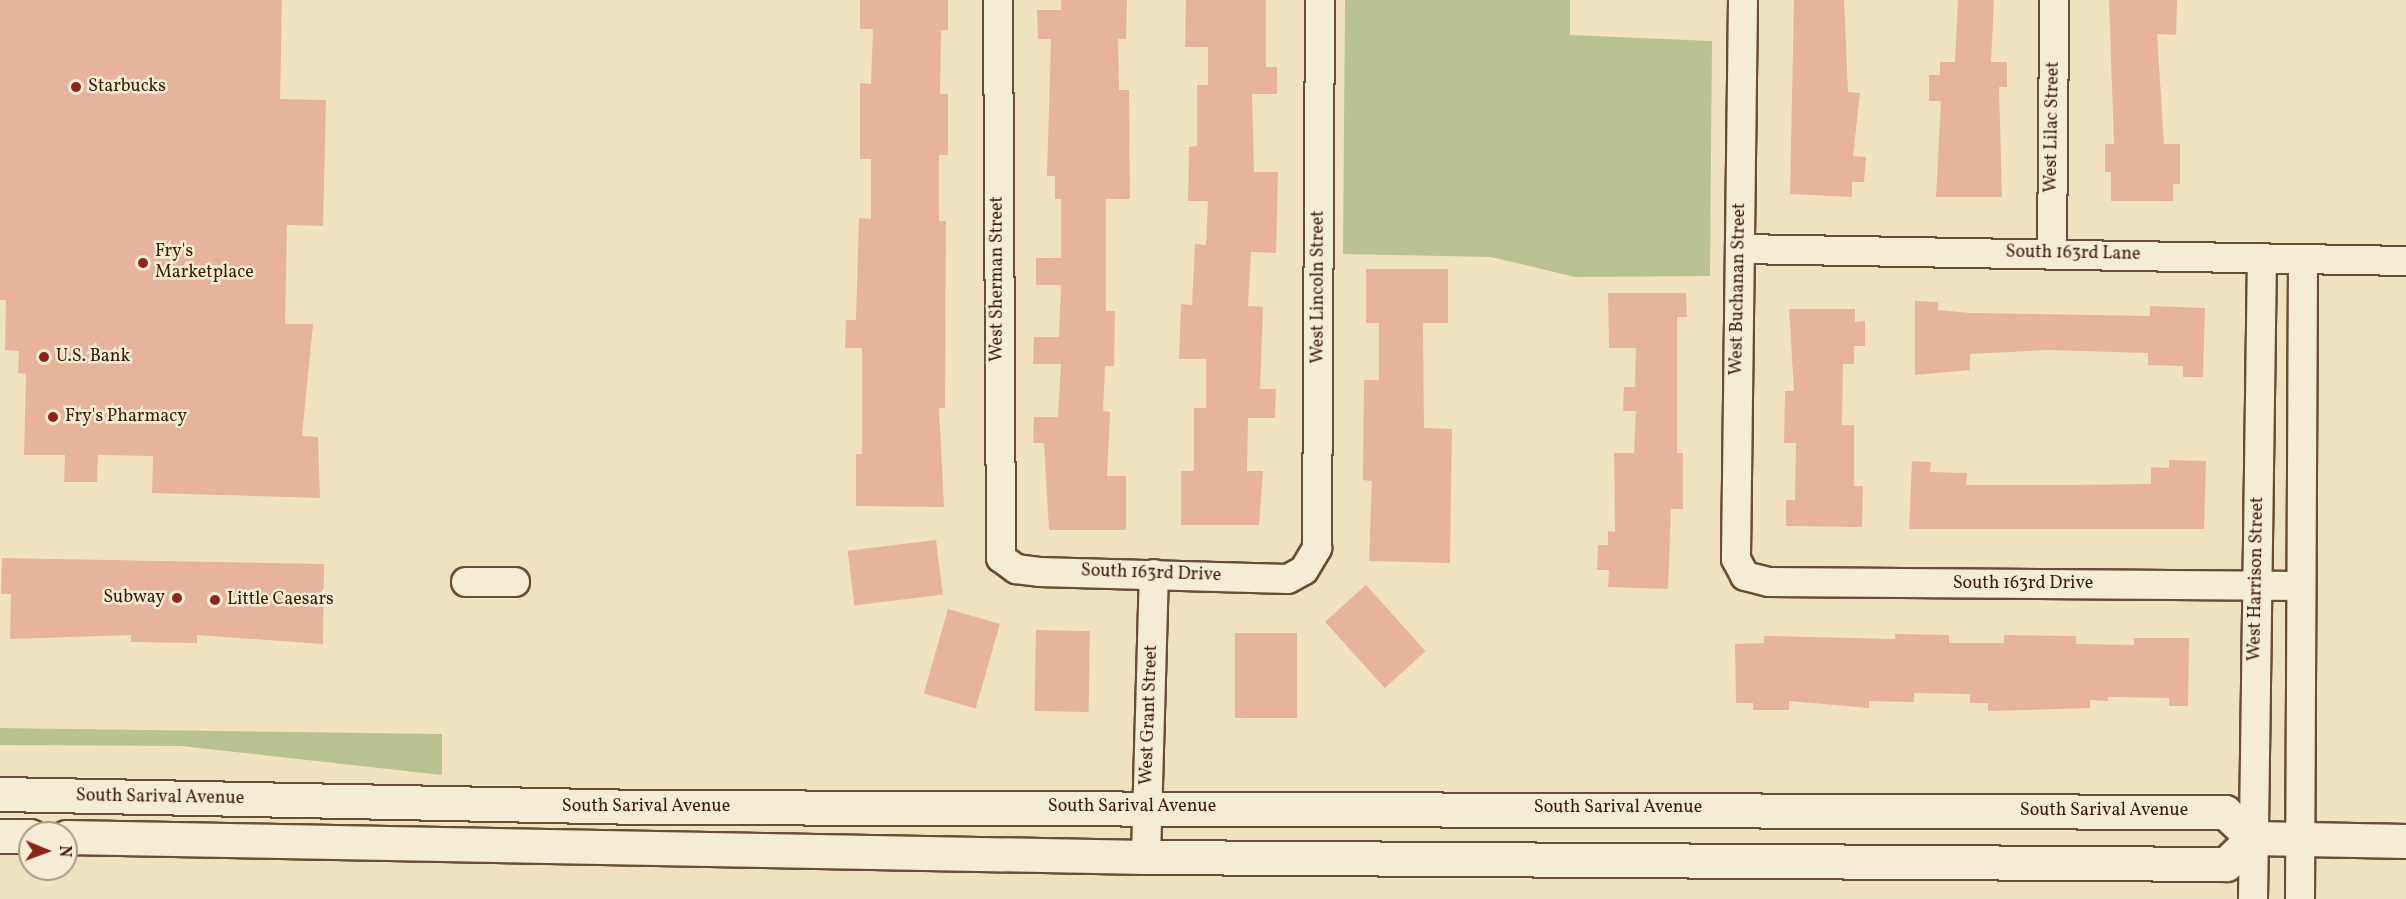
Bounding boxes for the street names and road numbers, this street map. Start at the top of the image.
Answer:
street label: West Lilac Street [2041,61,2065,193]
street label: West Sherman Street [987,196,1009,362]
street label: West Buchanan Street [1727,202,1751,376]
street label: West Lincoln Street [1308,210,1330,364]
street label: South 163rd Lane [2005,242,2141,266]
street label: West Harrison Street [2245,497,2269,661]
street label: South 163rd Drive [1080,561,1222,587]
street label: South 163rd Drive [1953,573,2093,595]
street label: West Grant Street [1137,645,1163,785]
street label: South Sarival Avenue [76,786,244,810]
street label: South Sarival Avenue [562,796,730,818]
street label: South Sarival Avenue [1048,796,1216,818]
street label: South Sarival Avenue [1534,797,1702,819]
street label: South Sarival Avenue [2020,800,2188,822]

